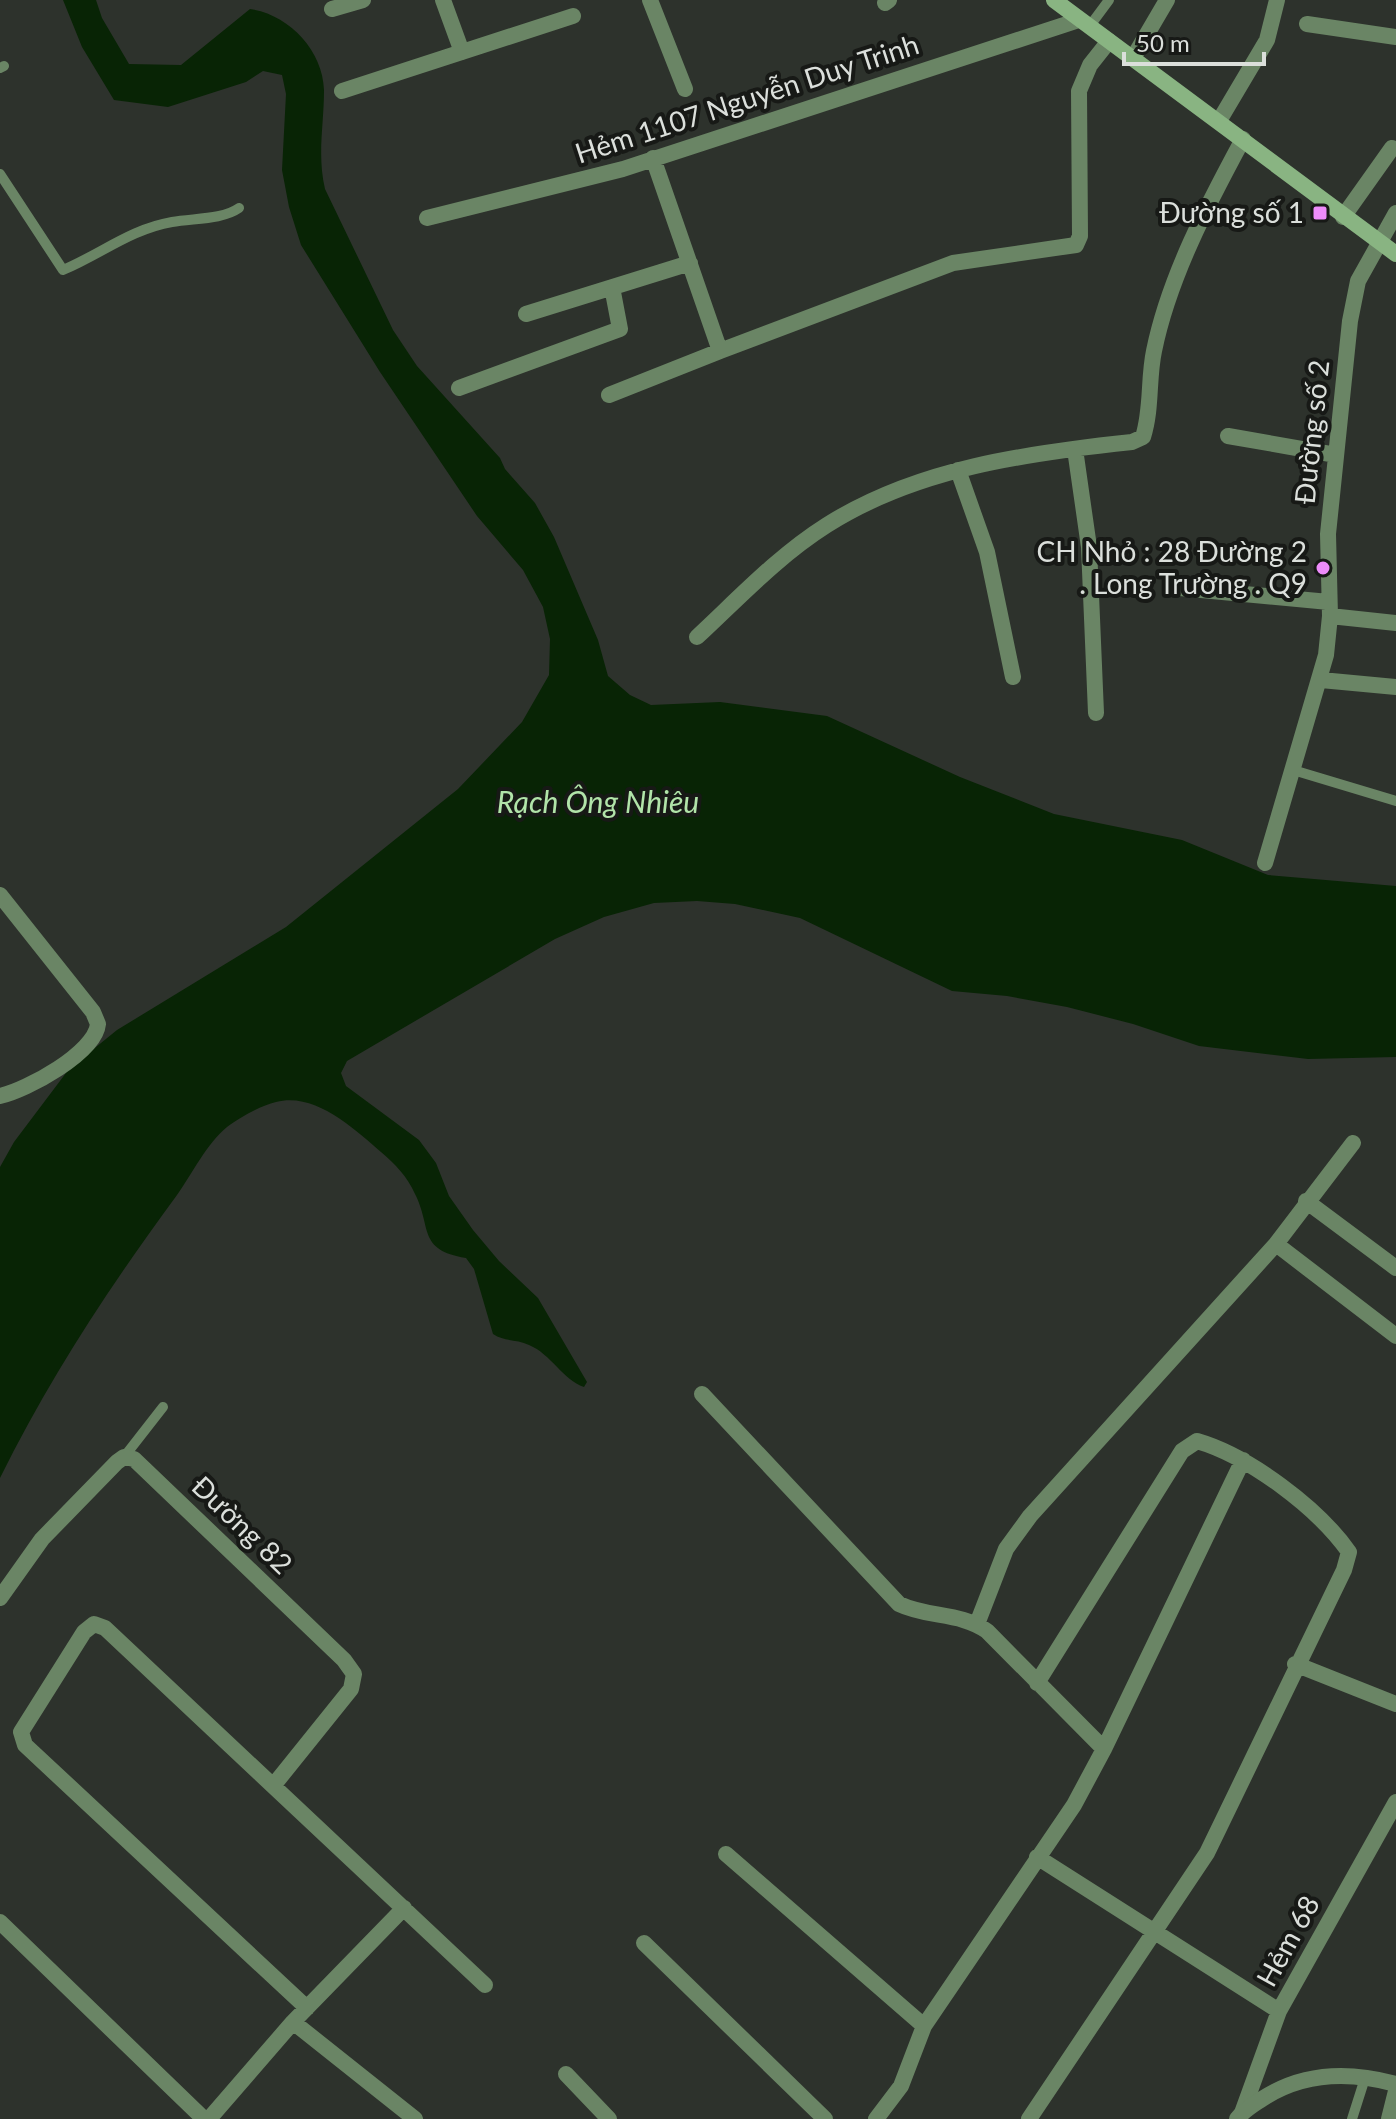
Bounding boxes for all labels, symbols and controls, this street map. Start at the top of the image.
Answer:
scale bar [1124,16,1264,66]
street label: Hẻm 1107 Nguyễn Duy Trinh [571,26,923,170]
text: 50 m [1136,28,1190,57]
place label: Đường số 1 [1159,195,1304,229]
marker: Đường số 1 [1311,204,1329,222]
street label: Đường số 2 [1287,358,1335,506]
place label: CH Nhỏ : 28 Đường 2 . Long Trường . Q9 [1036,534,1307,600]
marker: CH Nhỏ : 28 Đường 2 . Long Trường . Q9 [1314,559,1332,577]
water label: Rạch Ông Nhiêu [497,783,699,819]
street label: Đường 82 [186,1468,300,1580]
street label: Hẻm 68 [1248,1889,1326,1992]

